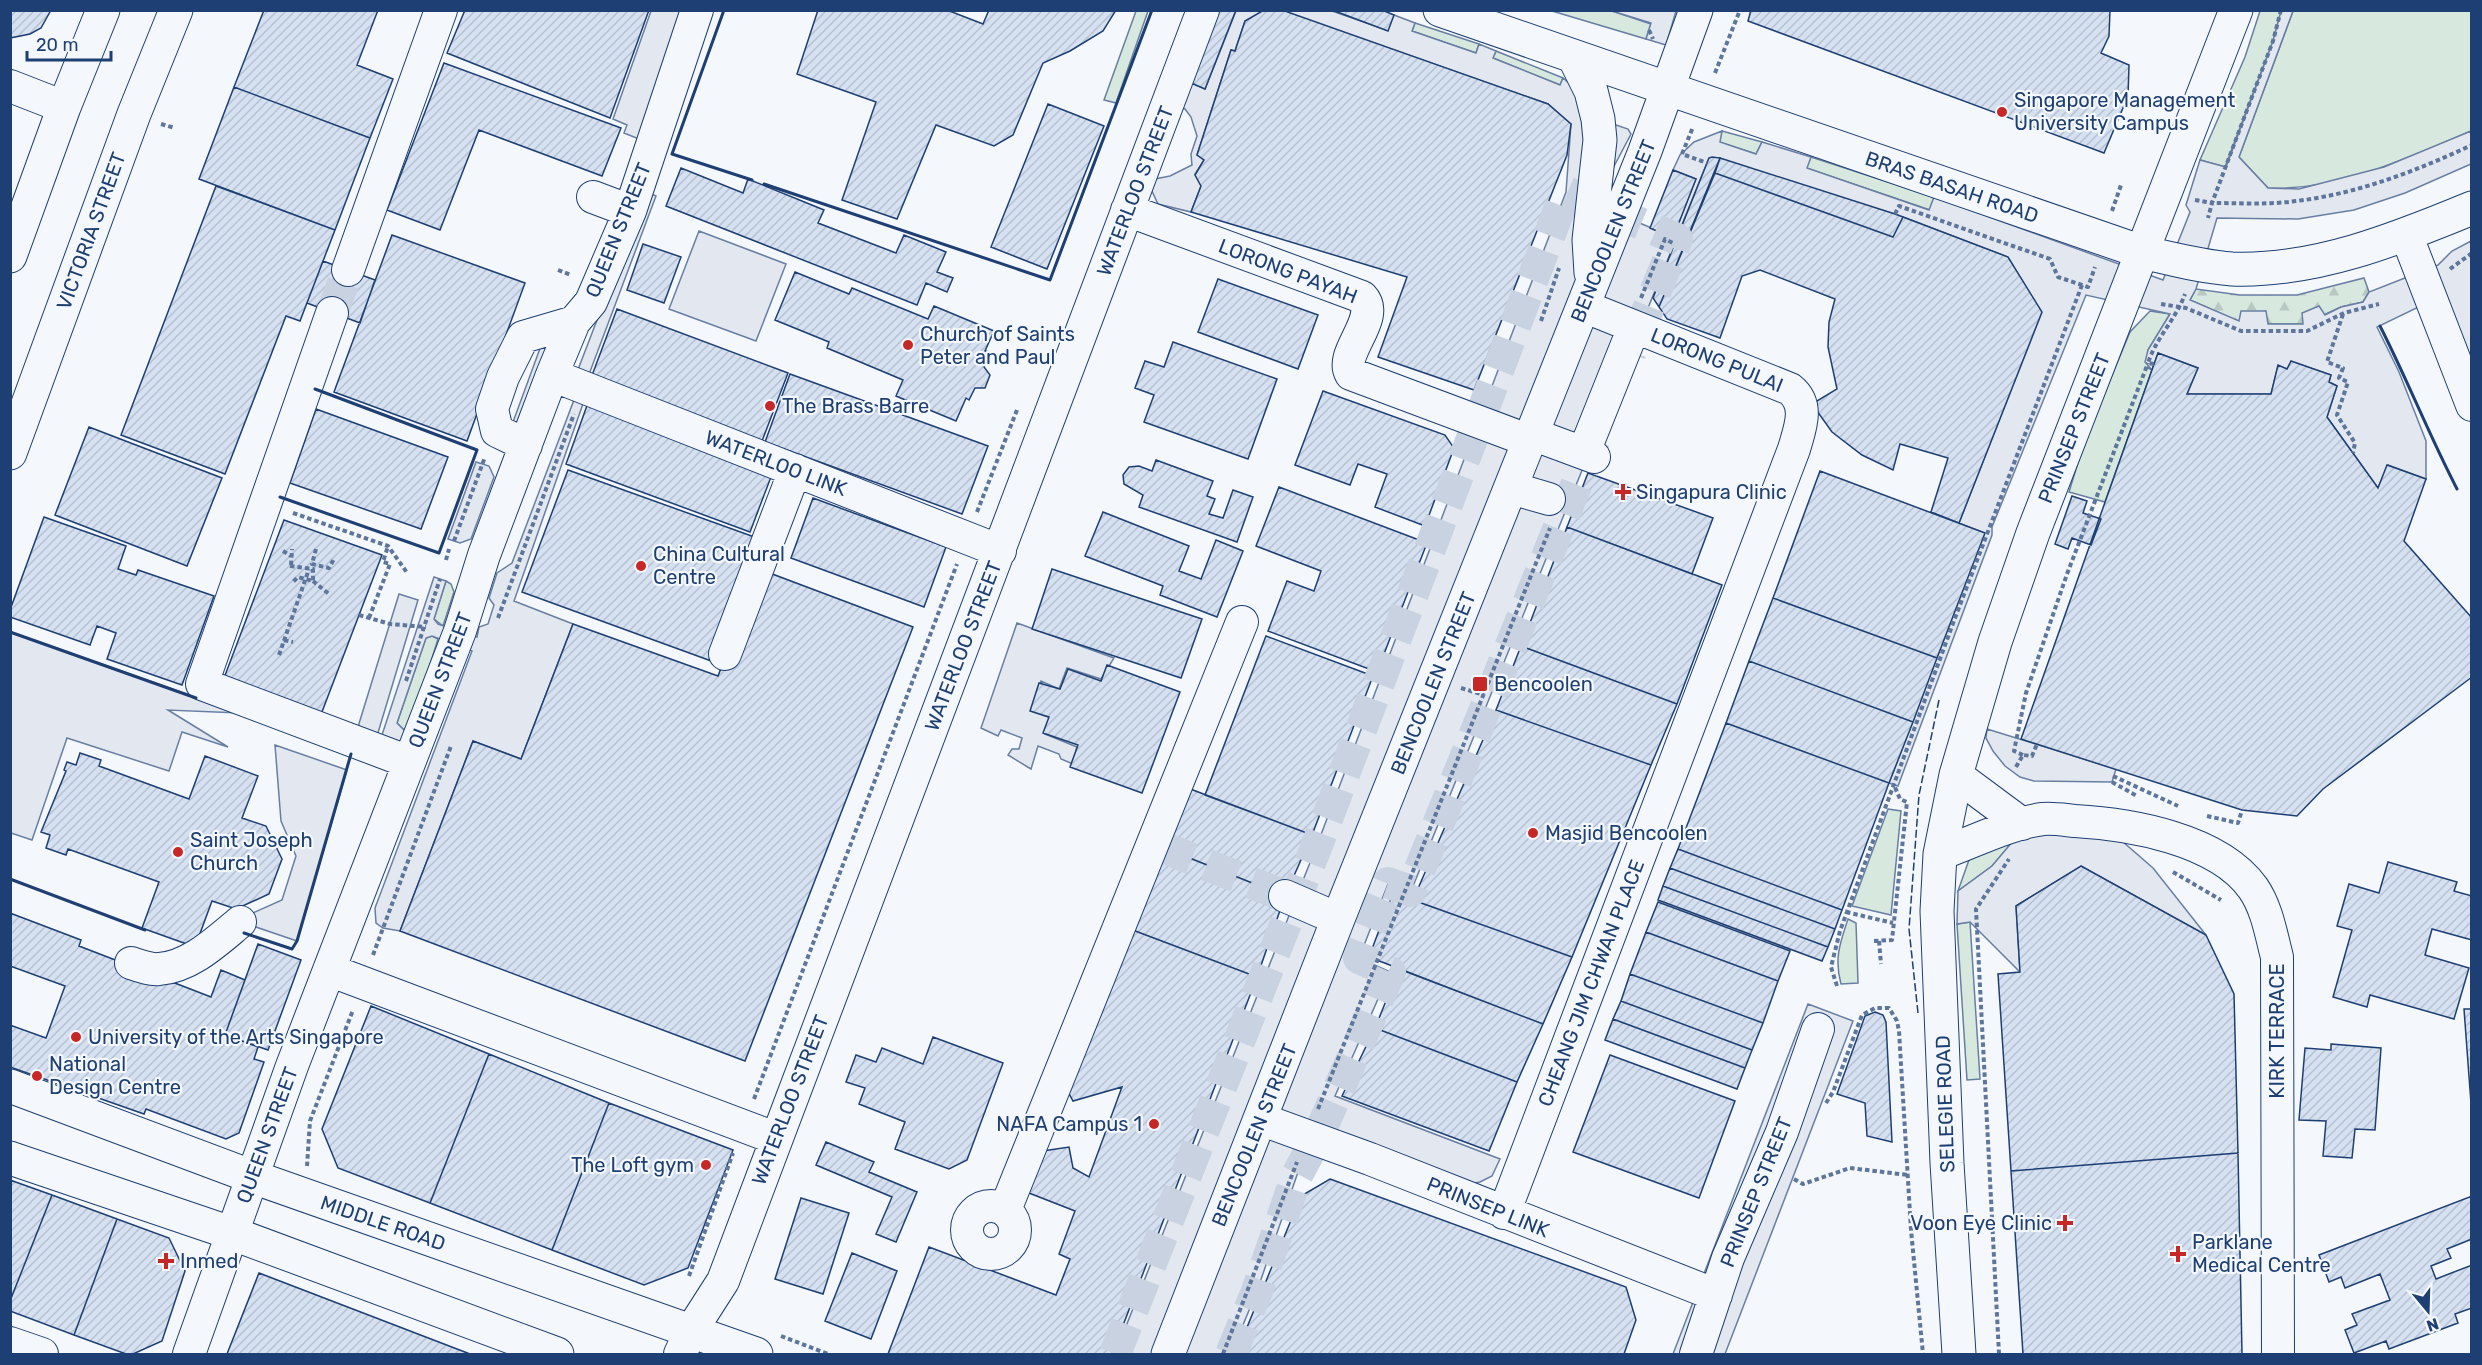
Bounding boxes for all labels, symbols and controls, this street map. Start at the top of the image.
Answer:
scale bar [27,24,111,62]
text: 20 m [36,34,78,56]
place label: Singapore Management University Campus [2014,88,2235,135]
street label: WATERLOO STREET [1092,102,1179,279]
marker: Singapore Management University Campus [1995,105,2009,119]
street label: BENCOOLEN STREET [1565,136,1661,326]
street label: BRAS BASAH ROAD [1862,146,2042,228]
street label: VICTORIA STREET [51,149,131,313]
street label: QUEEN STREET [580,159,656,301]
street label: LORONG PAYAH [1215,233,1361,309]
place label: Church of Saints Peter and Paul [920,322,1075,369]
street label: LORONG PULAI [1647,323,1787,397]
marker: Church of Saints Peter and Paul [901,338,915,352]
street label: PRINSEP STREET [2033,349,2115,507]
place label: The Brass Barre [782,394,929,418]
marker: The Brass Barre [763,399,777,413]
street label: WATERLOO LINK [702,425,850,501]
place label: Singapura Clinic [1636,480,1787,504]
marker: Singapura Clinic [1614,483,1632,501]
place label: China Cultural Centre [653,542,785,589]
street label: WATERLOO STREET [920,557,1007,734]
marker: China Cultural Centre [634,559,648,573]
street label: BENCOOLEN STREET [1385,588,1481,778]
street label: QUEEN STREET [403,608,477,751]
place label: Bencoolen [1494,672,1593,696]
marker: Bencoolen [1471,675,1489,693]
place label: Masjid Bencoolen [1545,821,1708,845]
marker: Masjid Bencoolen [1526,826,1540,840]
place label: Saint Joseph Church [190,828,313,875]
marker: Saint Joseph Church [171,845,185,859]
street label: CHEANG JIM CHWAN PLACE [1533,856,1649,1110]
street label: KIRK TERRACE [2265,963,2289,1099]
street label: WATERLOO STREET [747,1011,834,1188]
place label: University of the Arts Singapore [88,1025,384,1049]
marker: University of the Arts Singapore [69,1030,83,1044]
street label: SELEGIE ROAD [1931,1035,1959,1173]
street label: BENCOOLEN STREET [1206,1040,1302,1230]
place label: National Design Centre [49,1052,181,1099]
street label: QUEEN STREET [231,1063,303,1206]
marker: National Design Centre [30,1069,44,1083]
place label: NAFA Campus 1 [996,1112,1142,1136]
street label: PRINSEP STREET [1715,1113,1797,1271]
marker: NAFA Campus 1 [1147,1117,1161,1131]
place label: The Loft gym [571,1153,694,1177]
marker: The Loft gym [699,1158,713,1172]
street label: PRINSEP LINK [1423,1172,1553,1242]
street label: MIDDLE ROAD [317,1190,449,1256]
place label: Voon Eye Clinic [1910,1211,2052,1235]
marker: Voon Eye Clinic [2056,1214,2074,1232]
place label: Parklane Medical Centre [2192,1230,2331,1277]
marker: Parklane Medical Centre [2169,1245,2187,1263]
place label: Inmed [180,1249,238,1273]
marker: Inmed [157,1252,175,1270]
north arrow [2398,1281,2458,1341]
text: N [2424,1314,2441,1336]

